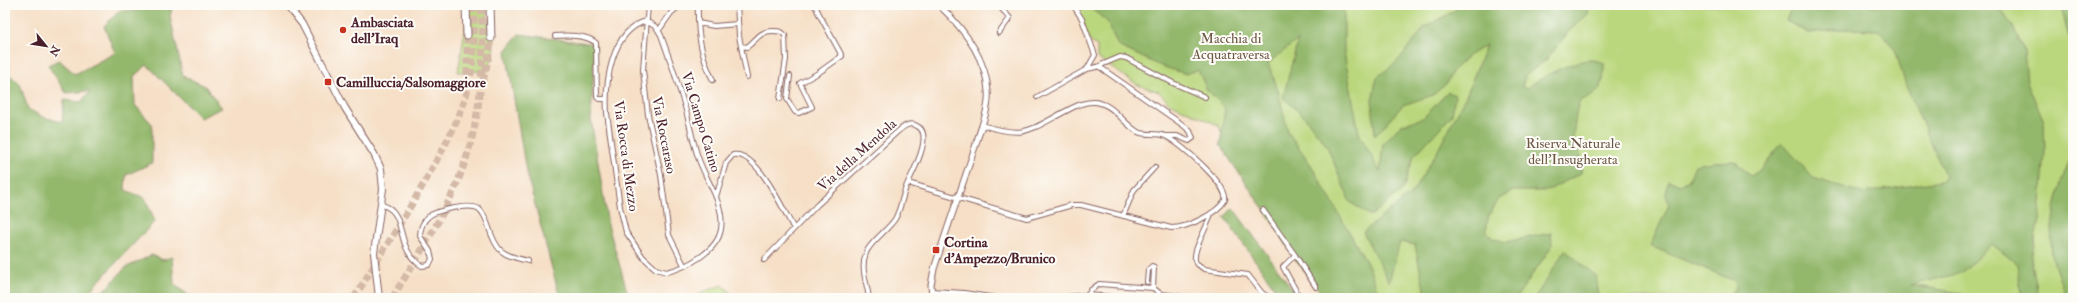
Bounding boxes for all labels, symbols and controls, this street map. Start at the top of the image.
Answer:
place label: Ambasciata dell'Iraq [350,14,415,48]
marker: Ambasciata dell'Iraq [338,25,348,35]
north arrow [26,26,66,66]
park label: Macchia di Acquatraversa [1191,30,1270,63]
text: N [46,42,63,59]
street label: Via Campo Catino [677,70,724,175]
place label: Camilluccia/Salsomaggiore [336,74,486,92]
marker: Camilluccia/Salsomaggiore [323,77,333,87]
street label: Via Roccaraso [648,95,680,175]
street label: Via Rocca di Mezzo [610,99,642,213]
street label: Via della Mendola [814,115,900,195]
park label: Riserva Naturale dell'Insugherata [1526,135,1620,168]
place label: Cortina d'Ampezzo/Brunico [944,234,1056,268]
marker: Cortina d'Ampezzo/Brunico [931,245,941,255]

